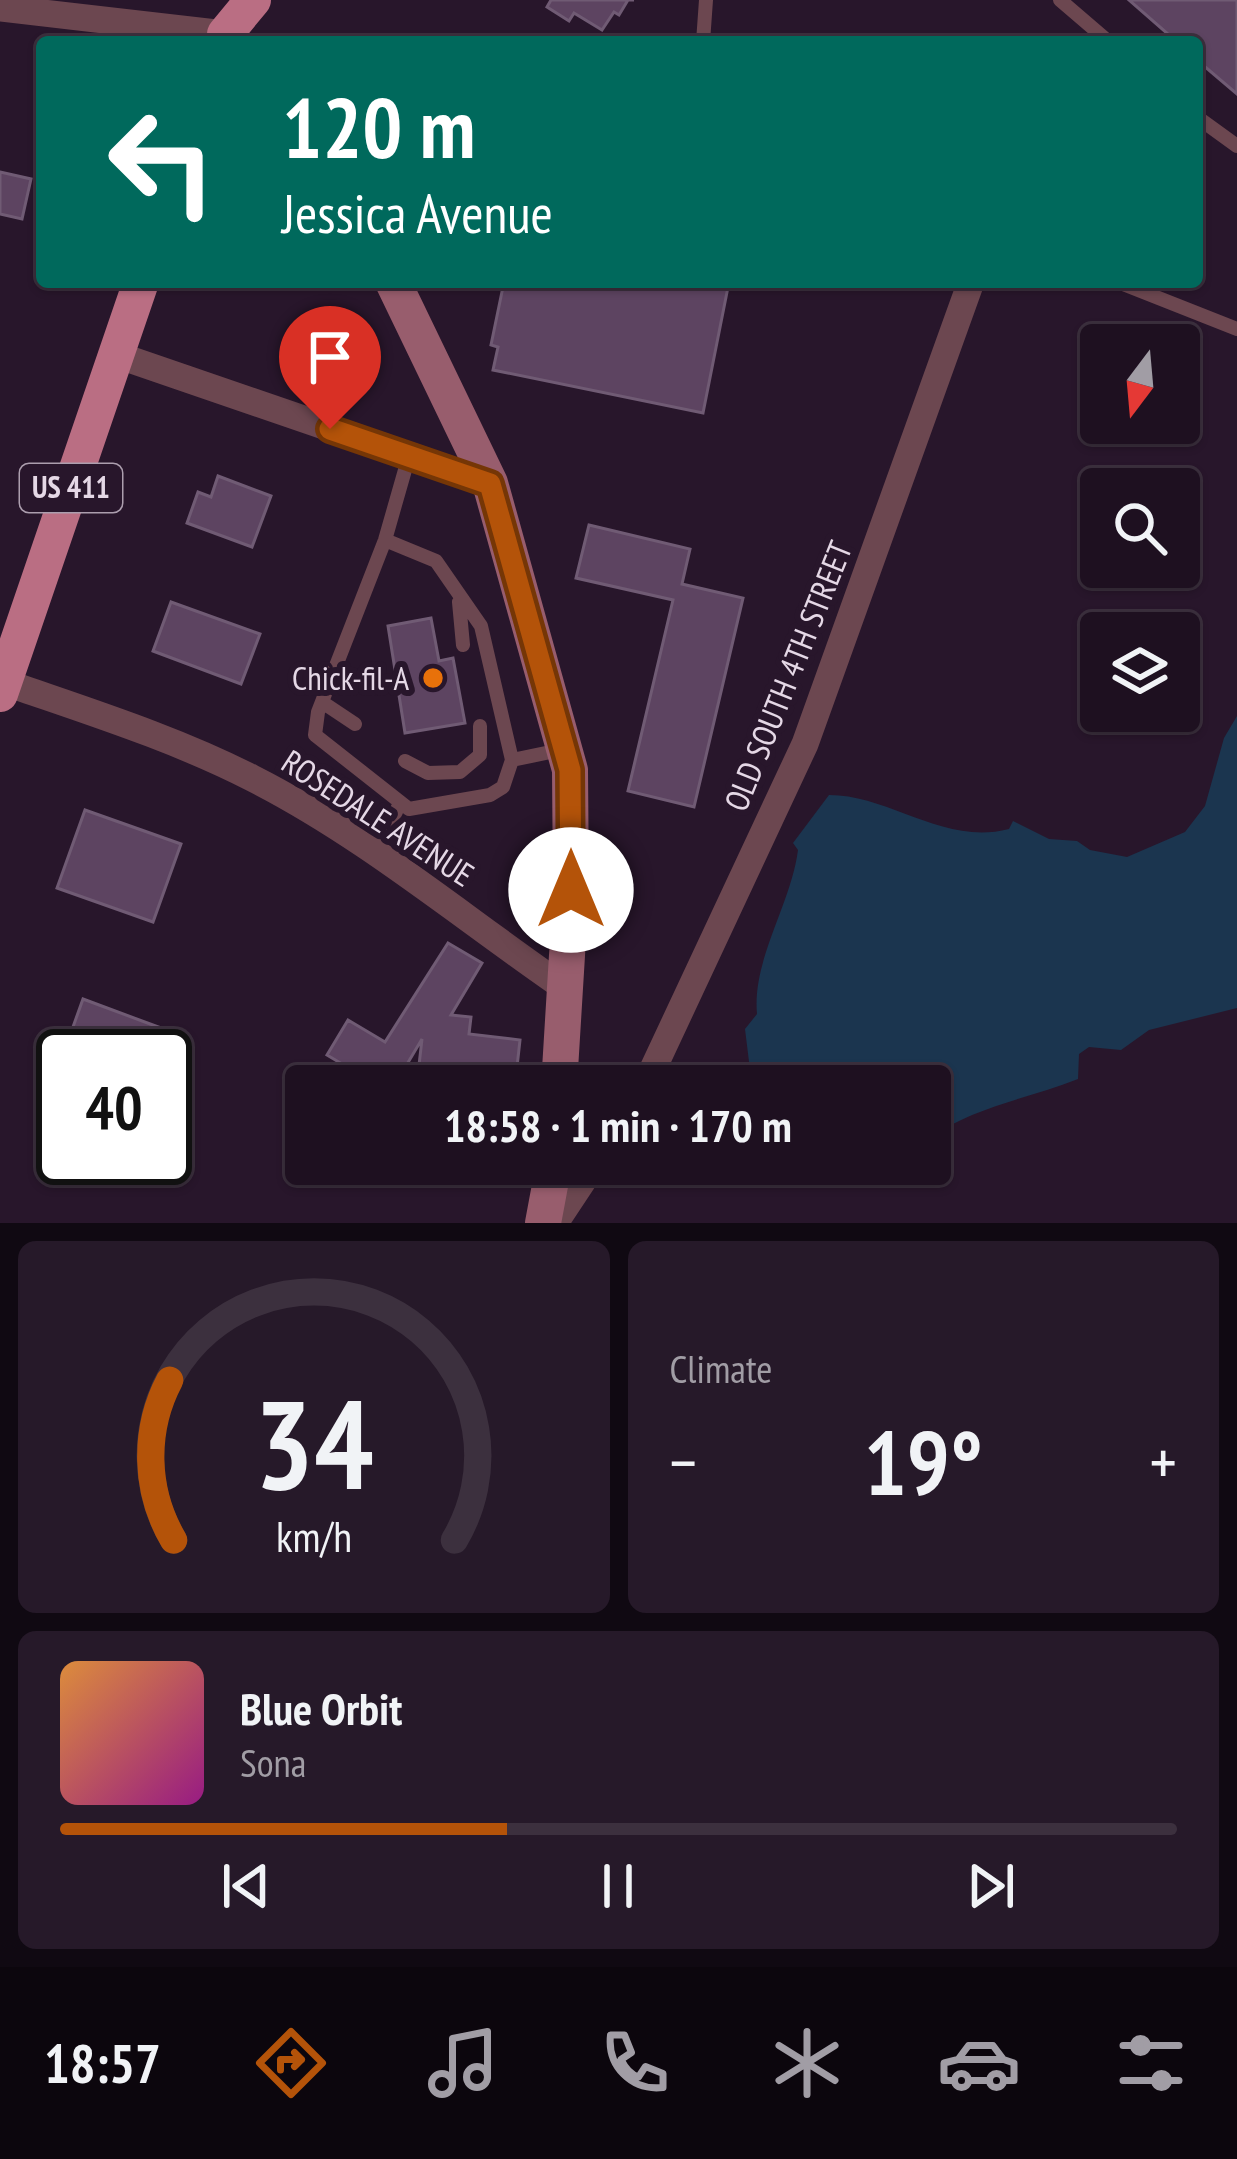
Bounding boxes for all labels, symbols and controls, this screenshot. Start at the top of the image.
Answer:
text: 120 m [282,72,475,181]
icon: left [84,84,240,240]
text: Jessica Avenue [282,178,553,248]
pin [279,306,381,429]
icon: arrive [297,324,363,390]
north arrow [1080,324,1200,444]
map controls [1080,324,1200,732]
road number: US 411 [20,464,122,512]
button: search [1080,468,1200,588]
street label: OLD SOUTH 4TH STREET [714,534,861,817]
button: layers [1080,612,1200,732]
place label: Chick-fil-A [292,656,409,699]
marker: Chick-fil-A [420,665,446,691]
street label: ROSEDALE AVENUE [274,740,482,896]
position arrow [508,827,634,953]
speed limit sign: 40 [36,1029,192,1185]
text: 18:58 · 1 min · 170 m [444,1096,792,1154]
text: Climate [670,1343,772,1394]
text: 34 [254,1362,373,1523]
text: 19° [864,1403,983,1520]
text: − [670,1419,697,1504]
text: + [1150,1419,1177,1504]
text: km/h [276,1508,352,1564]
text: Blue Orbit [240,1679,402,1737]
text: Sona [240,1737,306,1788]
icon: previous [213,1853,279,1919]
icon: pause [585,1853,651,1919]
icon: next [958,1853,1024,1919]
icon: directions [249,2021,333,2105]
icon: music [421,2021,505,2105]
icon: phone [593,2021,677,2105]
icon: climate [765,2021,849,2105]
icon: car [937,2021,1021,2105]
icon: filters [1109,2021,1193,2105]
text: 18:57 [44,2028,161,2098]

